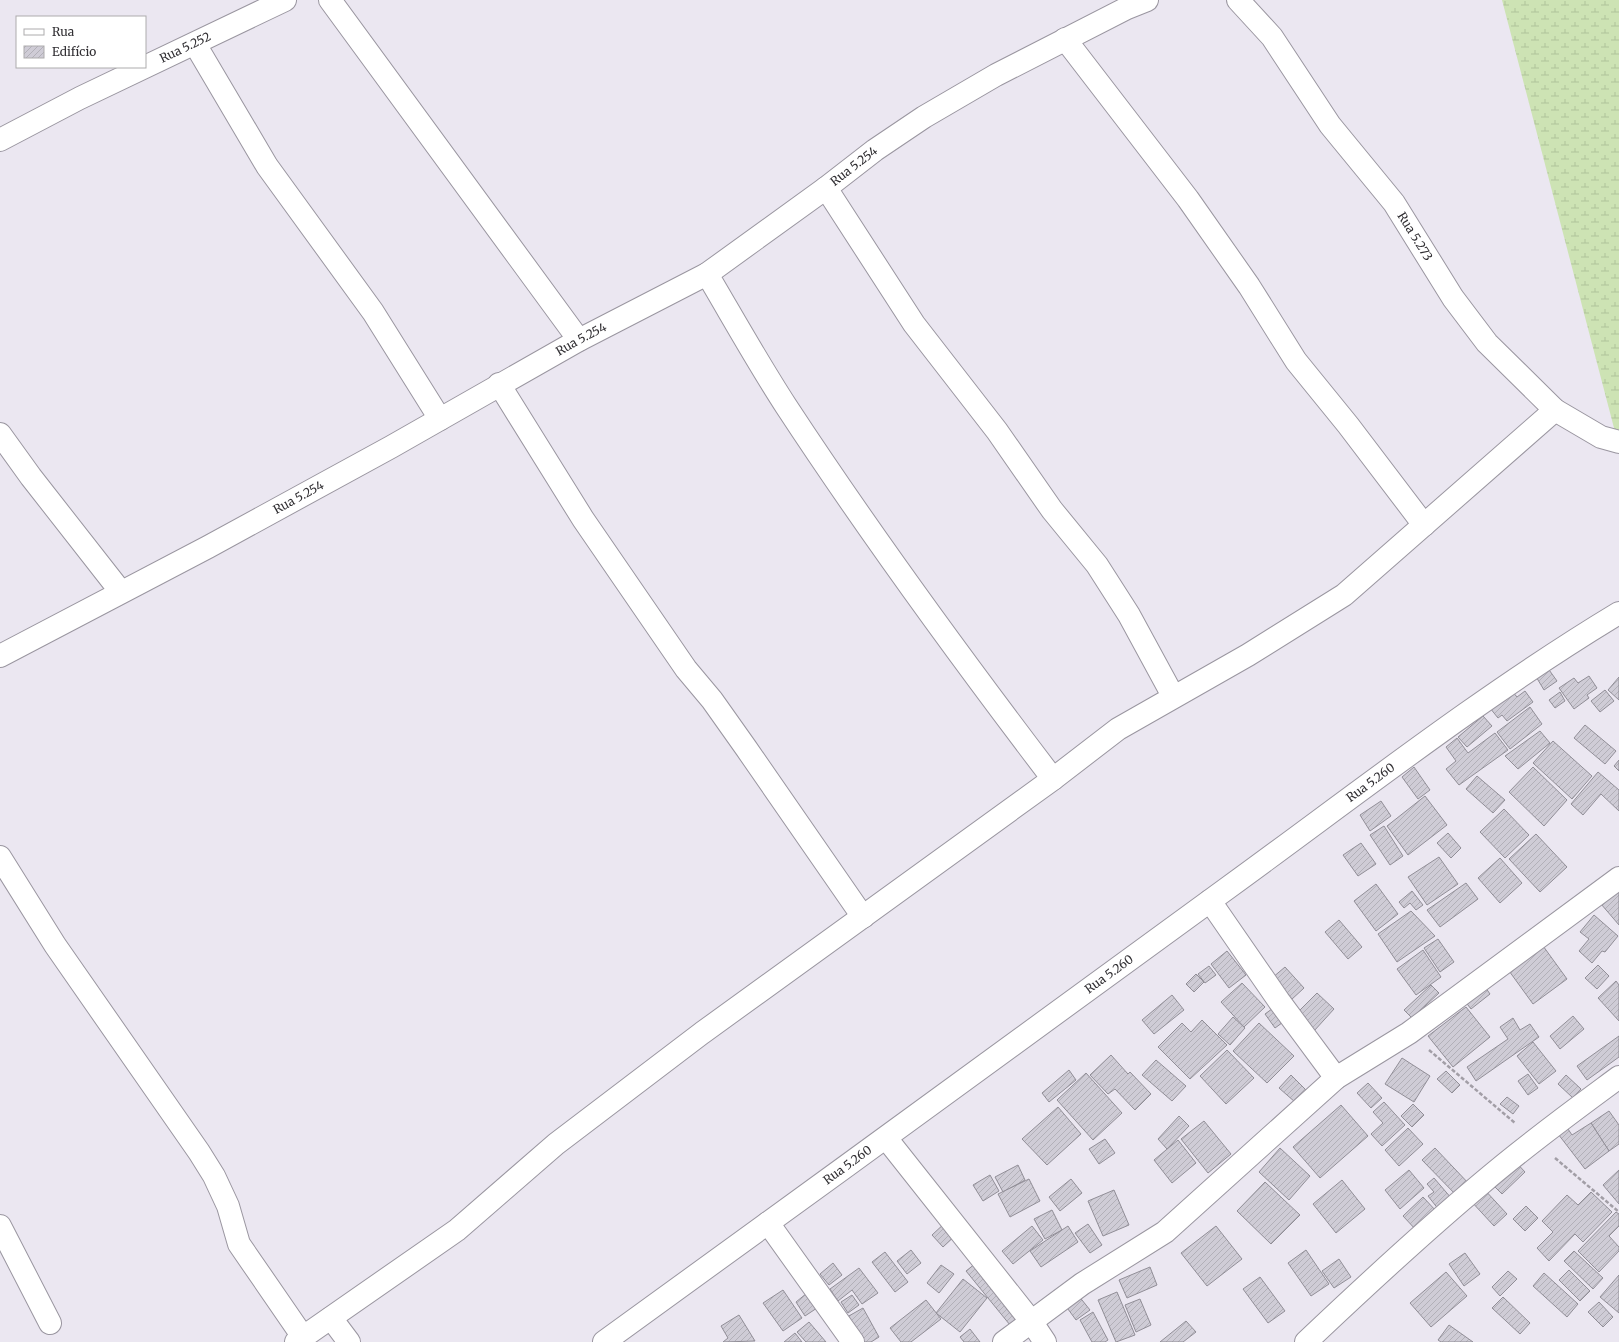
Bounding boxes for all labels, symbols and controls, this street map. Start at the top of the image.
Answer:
legend [16,16,146,68]
text: Rua [52,24,75,39]
street label: Rua 5.252 [157,29,213,66]
text: Edifício [52,44,96,59]
street label: Rua 5.254 [827,143,881,189]
street label: Rua 5.273 [1394,209,1436,264]
street label: Rua 5.254 [553,319,609,359]
street label: Rua 5.254 [270,477,327,517]
street label: Rua 5.260 [1343,759,1398,805]
street label: Rua 5.260 [1082,951,1136,997]
street label: Rua 5.260 [820,1142,875,1187]

